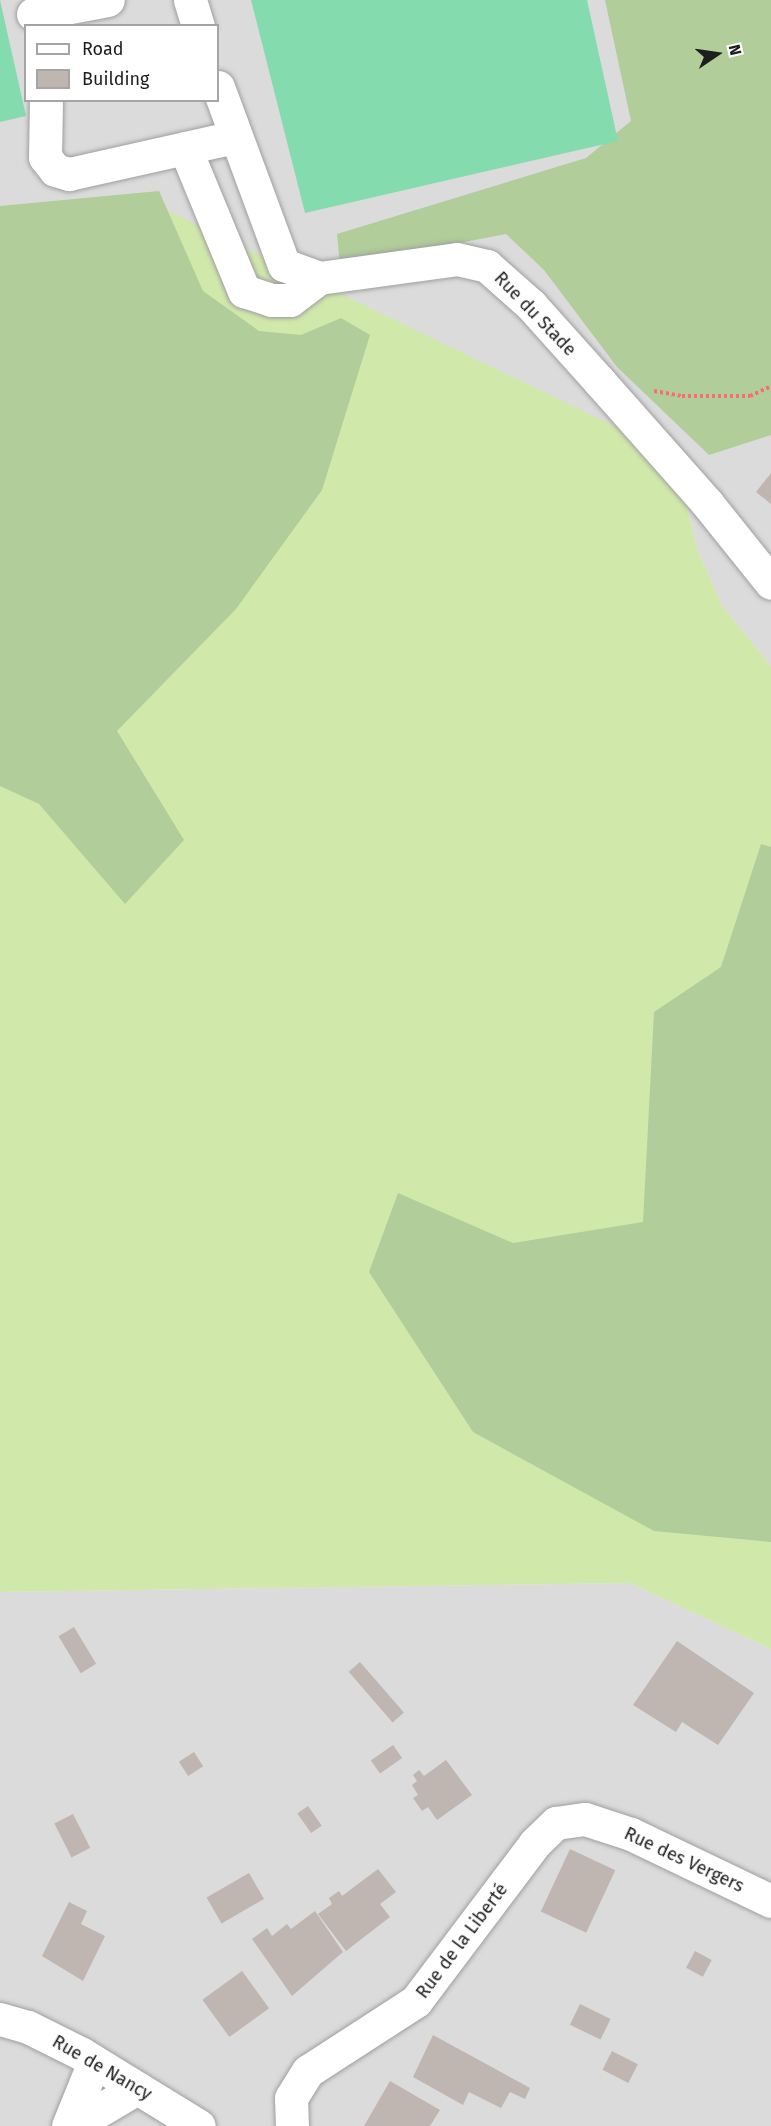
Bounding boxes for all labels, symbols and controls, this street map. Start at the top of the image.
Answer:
legend [24,24,219,102]
north arrow [687,24,747,84]
text: Road [82,38,124,60]
text: N [725,43,745,57]
text: Building [82,68,149,90]
street label: Rue du Stade [490,267,580,361]
street label: Rue des Vergers [621,1823,747,1897]
street label: Rue de la Liberté [412,1879,512,2003]
street label: Rue de Nancy [48,2031,156,2105]

